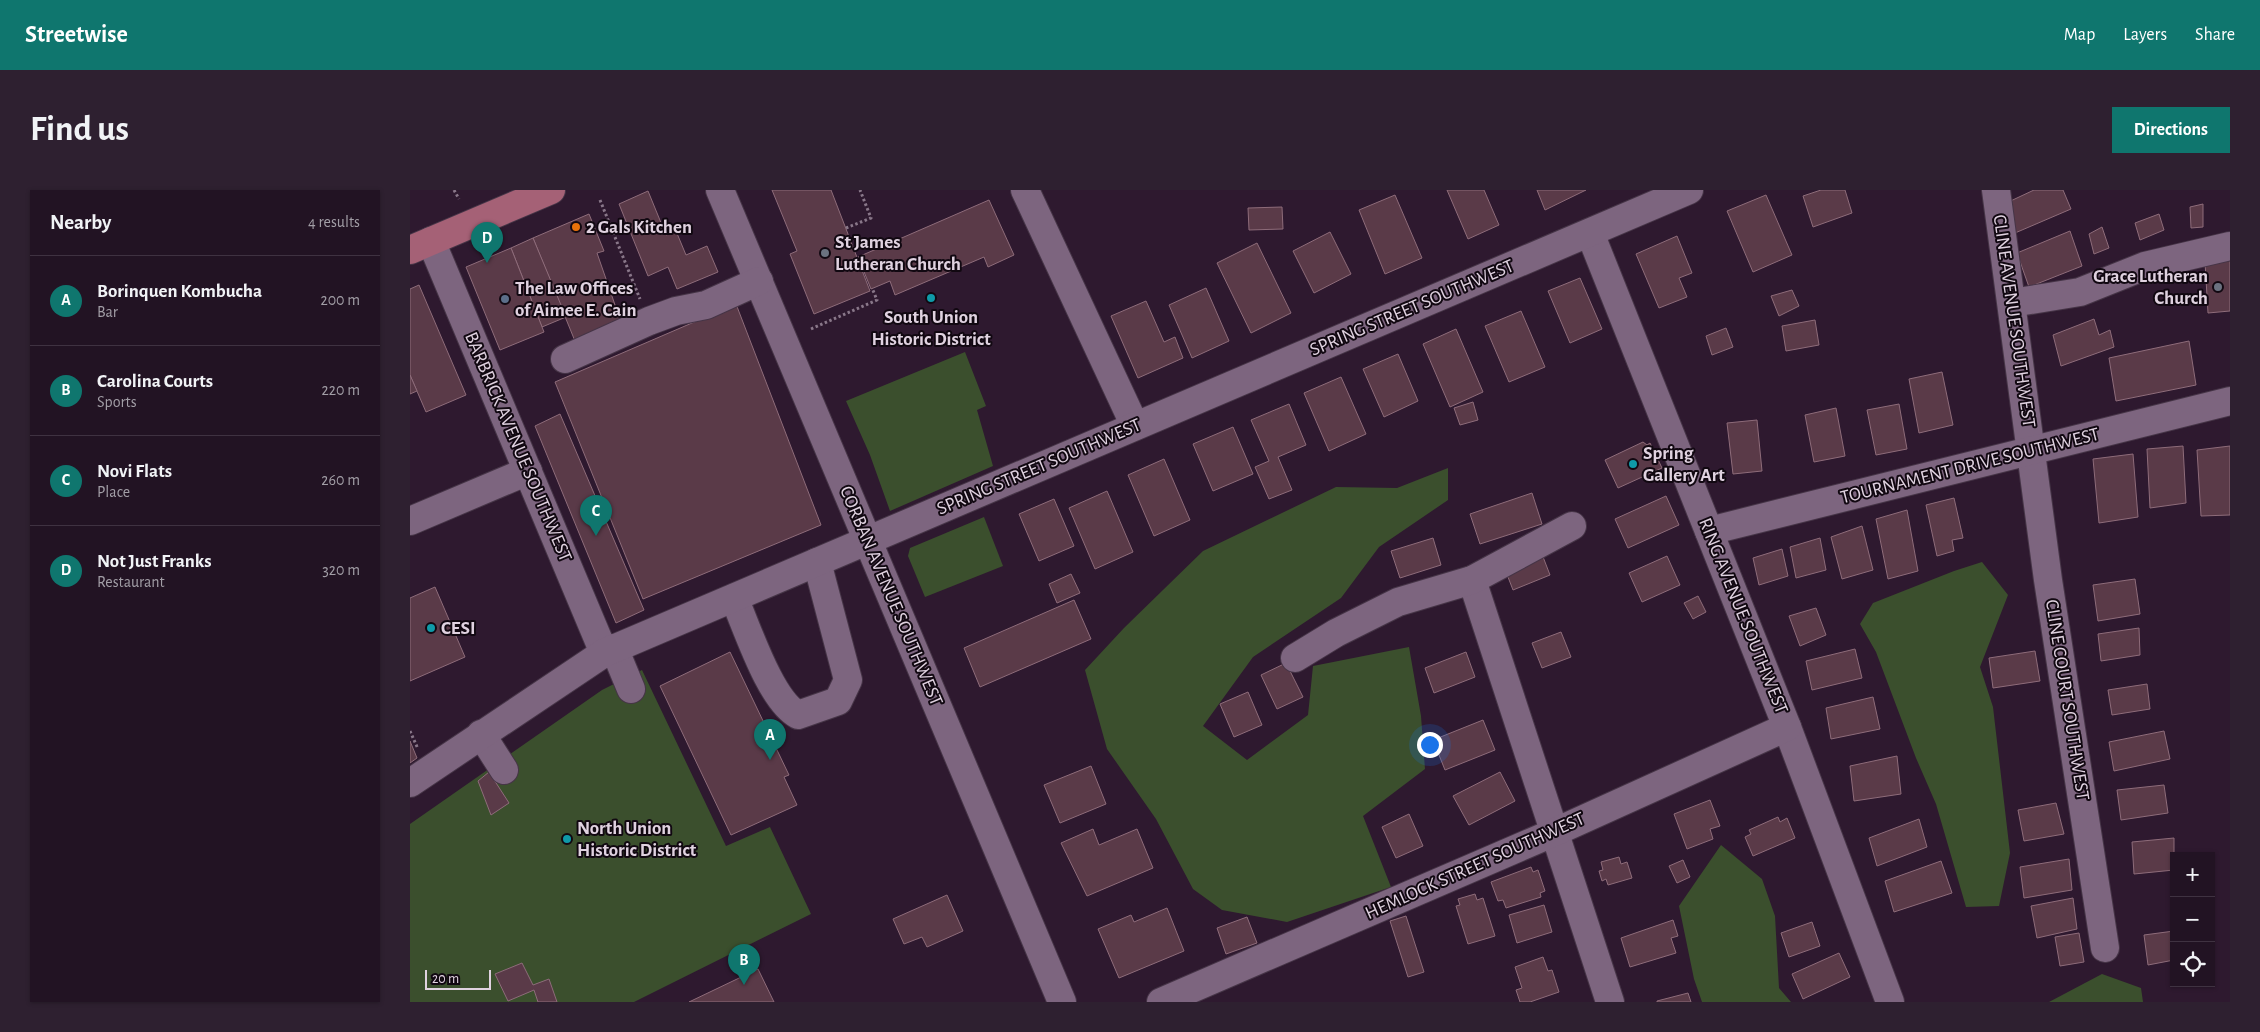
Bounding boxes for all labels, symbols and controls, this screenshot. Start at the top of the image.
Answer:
text: Streetwise [25,23,128,47]
text: Map [2064,26,2095,44]
text: Layers [2123,26,2167,44]
text: Share [2195,26,2235,44]
button: Directions [2112,107,2230,153]
text: Find us [30,112,129,147]
text: Nearby [50,212,111,233]
street label: CLINE AVENUE SOUTHWEST [1990,213,2038,429]
text: 4 results [308,214,360,230]
place label: 2 Gals Kitchen [586,218,692,237]
marker: 2 Gals Kitchen [570,221,582,233]
pin: D [471,222,503,263]
place label: St James Lutheran Church [835,233,961,274]
marker: St James Lutheran Church [819,247,831,259]
street label: SPRING STREET SOUTHWEST [1307,256,1517,360]
place label: Grace Lutheran Church [2093,267,2208,308]
place label: The Law Offices of Aimee E. Cain [515,279,637,320]
marker: Grace Lutheran Church [2212,281,2224,293]
text: Borinquen Kombucha [97,282,262,301]
text: A [61,292,71,308]
text: 200 m [320,292,360,308]
marker: South Union Historic District [925,292,937,304]
marker: The Law Offices of Aimee E. Cain [499,293,511,305]
text: Bar [97,304,118,320]
place label: South Union Historic District [871,308,991,349]
street label: BARBRICK AVENUE SOUTHWEST [461,329,575,565]
text: Carolina Courts [97,372,213,391]
text: B [61,382,71,398]
text: 220 m [322,382,360,398]
text: Sports [97,394,137,410]
street label: SPRING STREET SOUTHWEST [934,415,1144,519]
street label: TOURNAMENT DRIVE SOUTHWEST [1839,425,2101,507]
place label: Spring Gallery Art [1643,444,1725,485]
marker: Spring Gallery Art [1627,458,1639,470]
text: Novi Flats [97,462,172,481]
text: C [62,472,70,488]
text: 260 m [321,472,360,488]
street label: CORBAN AVENUE SOUTHWEST [836,483,946,709]
text: Place [97,484,130,500]
pin: C [580,495,612,536]
street label: RING AVENUE SOUTHWEST [1695,515,1791,717]
text: Not Just Franks [97,552,212,571]
text: D [61,562,71,578]
text: 320 m [322,562,360,578]
text: Restaurant [97,574,165,590]
street label: CLINE COURT SOUTHWEST [2042,598,2092,802]
place label: CESI [441,619,476,638]
marker: CESI [425,622,437,634]
pin: A [754,719,786,760]
your location [1417,732,1443,758]
street label: HEMLOCK STREET SOUTHWEST [1362,809,1588,923]
place label: North Union Historic District [577,819,697,860]
marker: North Union Historic District [561,833,573,845]
map controls [2170,852,2215,987]
button: + [2170,852,2215,897]
button: − [2170,897,2215,942]
button: locate [2170,942,2215,987]
pin: B [728,944,760,985]
scale bar [425,967,491,990]
text: 20 m [432,972,459,986]

